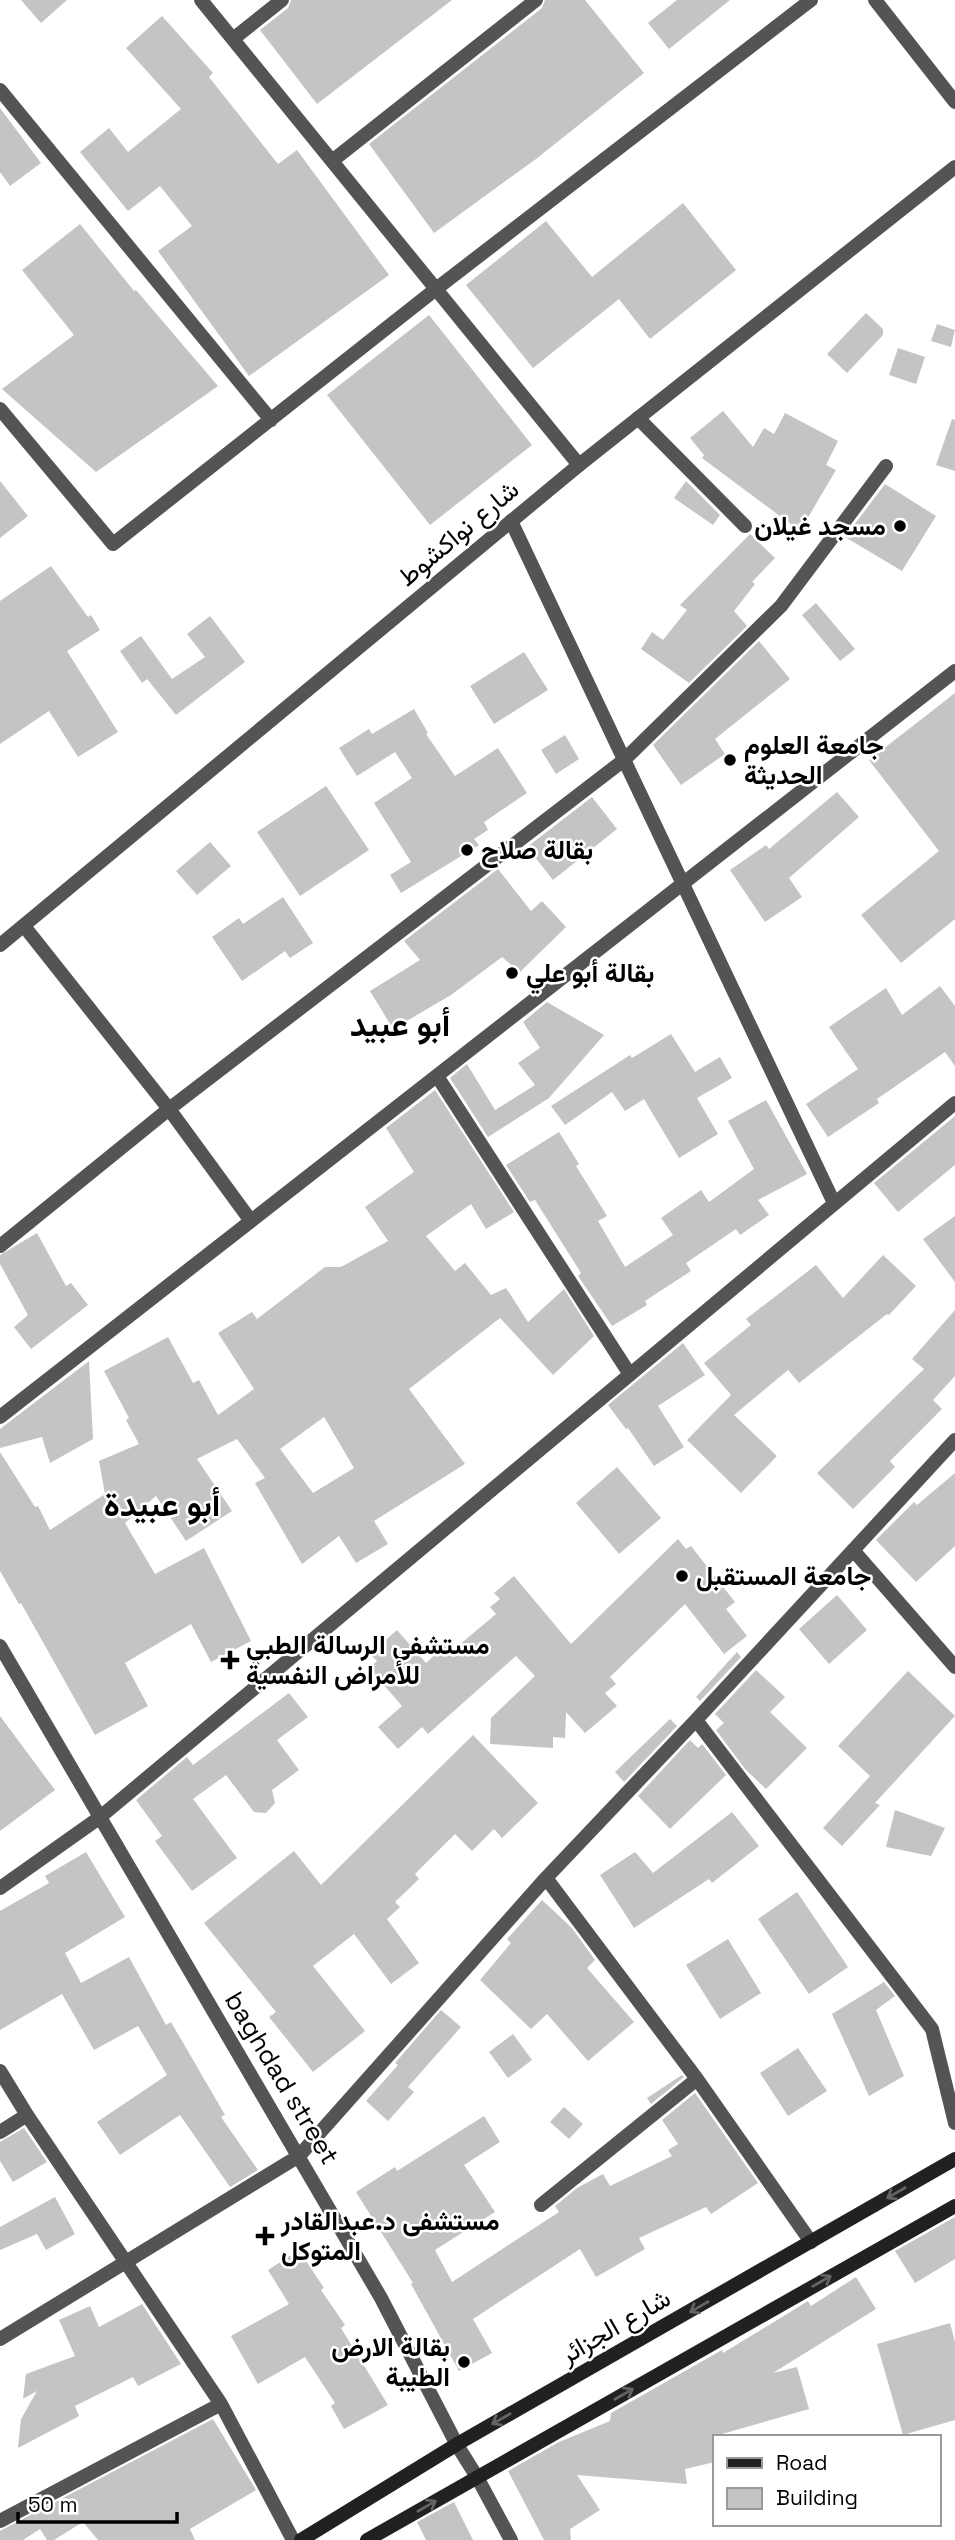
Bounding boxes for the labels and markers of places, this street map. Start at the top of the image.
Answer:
place label: مسجد غيلان [754,509,886,543]
marker: مسجد غيلان [892,518,908,534]
place label: جامعة العلوم الحديثة [744,728,884,792]
marker: جامعة العلوم الحديثة [722,752,738,768]
place label: بقالة صلاح [481,833,593,868]
marker: بقالة صلاح [459,842,475,858]
place label: بقالة أبو علي [526,956,654,995]
marker: بقالة أبو علي [504,965,520,981]
place label: جامعة المستقبل [696,1559,871,1593]
marker: جامعة المستقبل [674,1568,690,1584]
place label: مستشفى الرسالة الطبي للأمراض النفسية [246,1628,490,1692]
marker: مستشفى الرسالة الطبي للأمراض النفسية [220,1650,240,1670]
place label: مستشفى د.عبدالقادر المتوكل [280,2204,500,2268]
marker: مستشفى د.عبدالقادر المتوكل [255,2226,275,2246]
place label: بقالة الارض الطيبة [331,2330,450,2394]
marker: بقالة الارض الطيبة [456,2354,472,2370]

